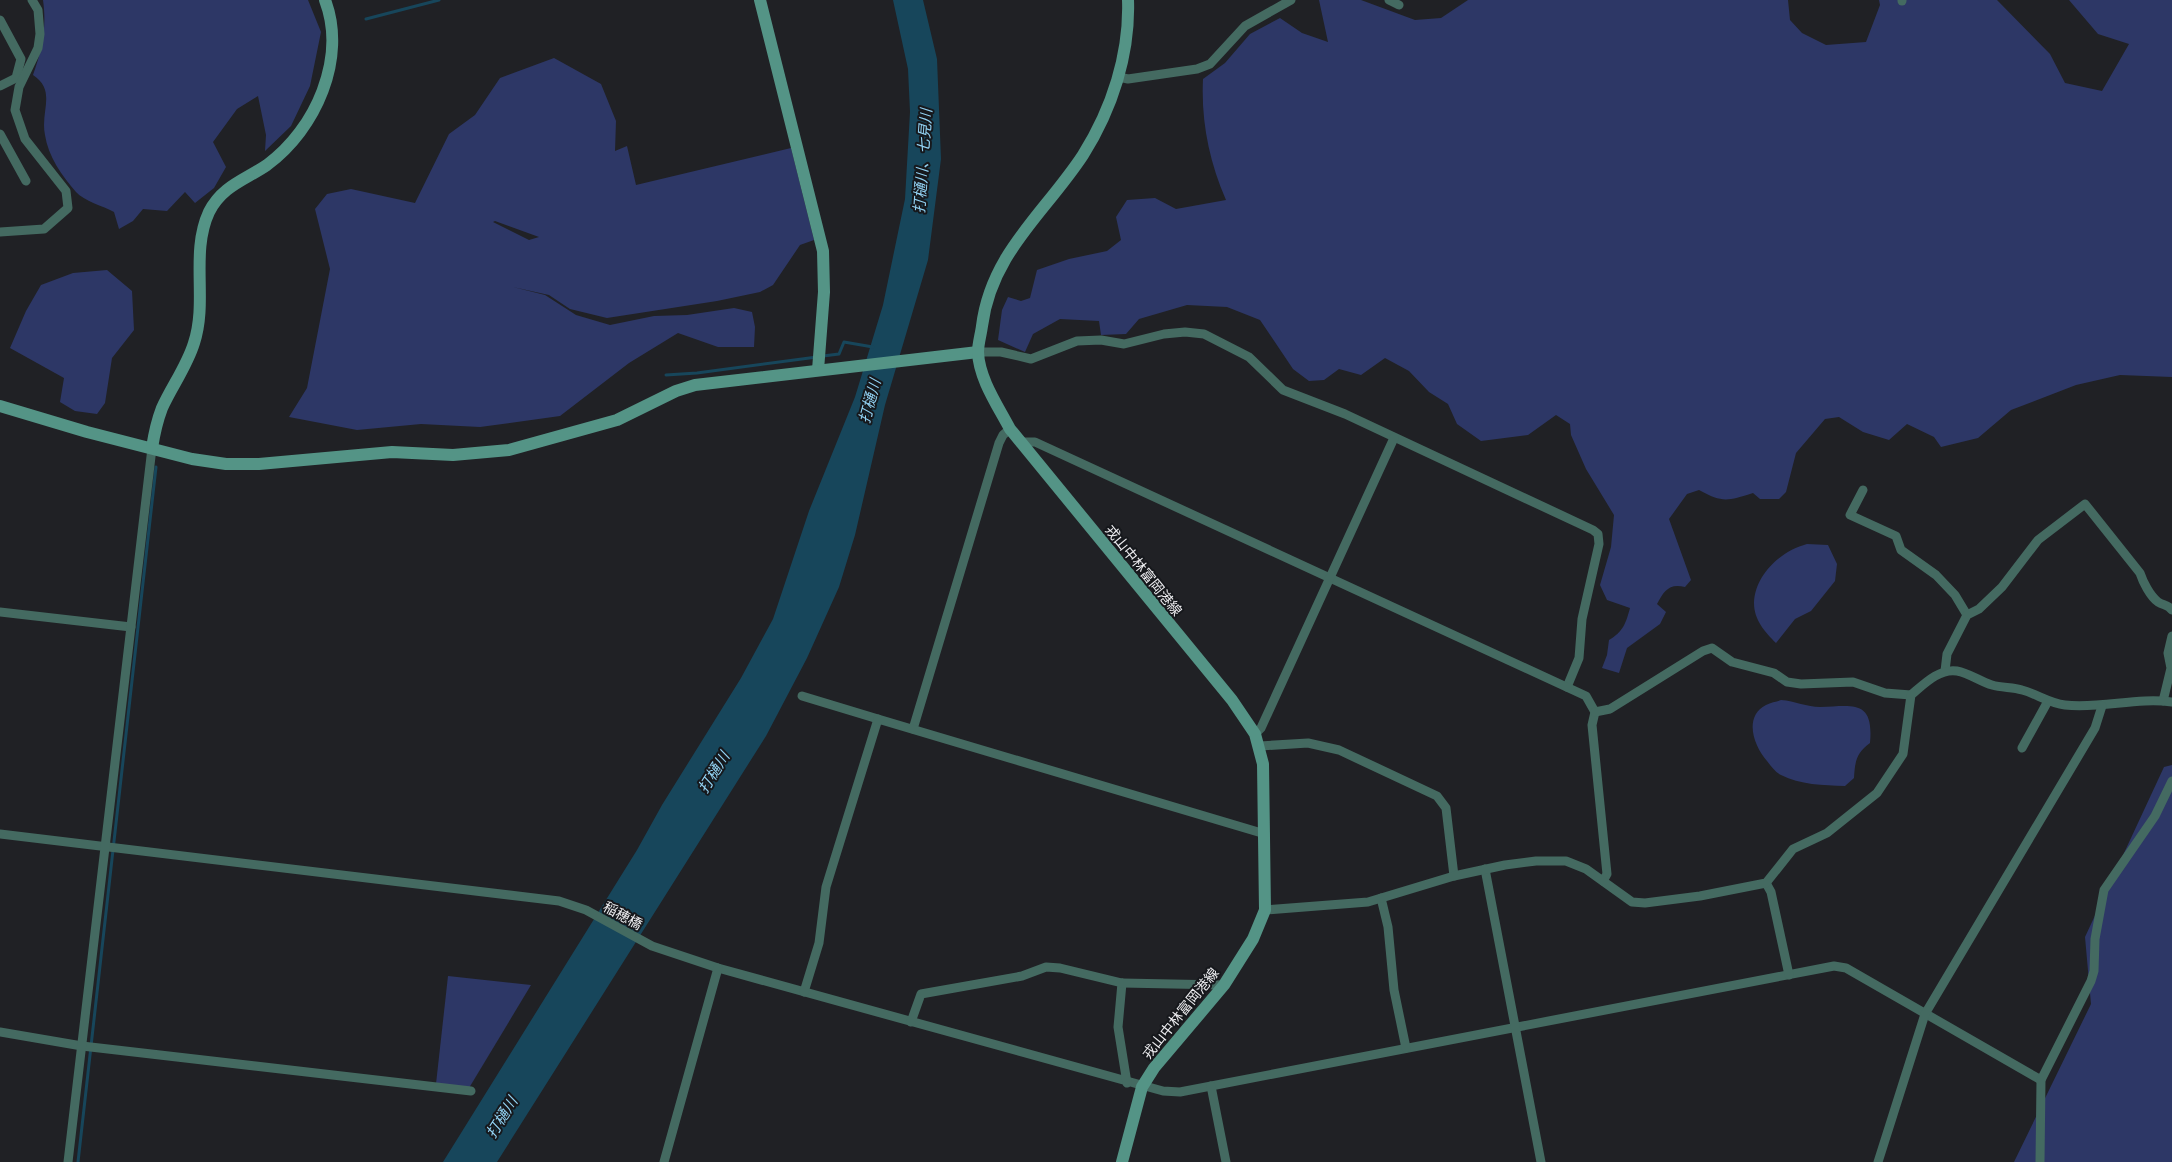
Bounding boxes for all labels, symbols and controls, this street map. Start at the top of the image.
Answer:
water label: 打樋川、七見川 [908,106,936,214]
water label: 打樋川 [854,375,885,425]
street label: 戎山中林富岡港線 [1101,521,1187,619]
water label: 打樋川 [693,746,734,796]
street label: 稲穂橋 [600,897,646,933]
street label: 戎山中林富岡港線 [1137,964,1223,1062]
water label: 打樋川 [481,1091,522,1141]

